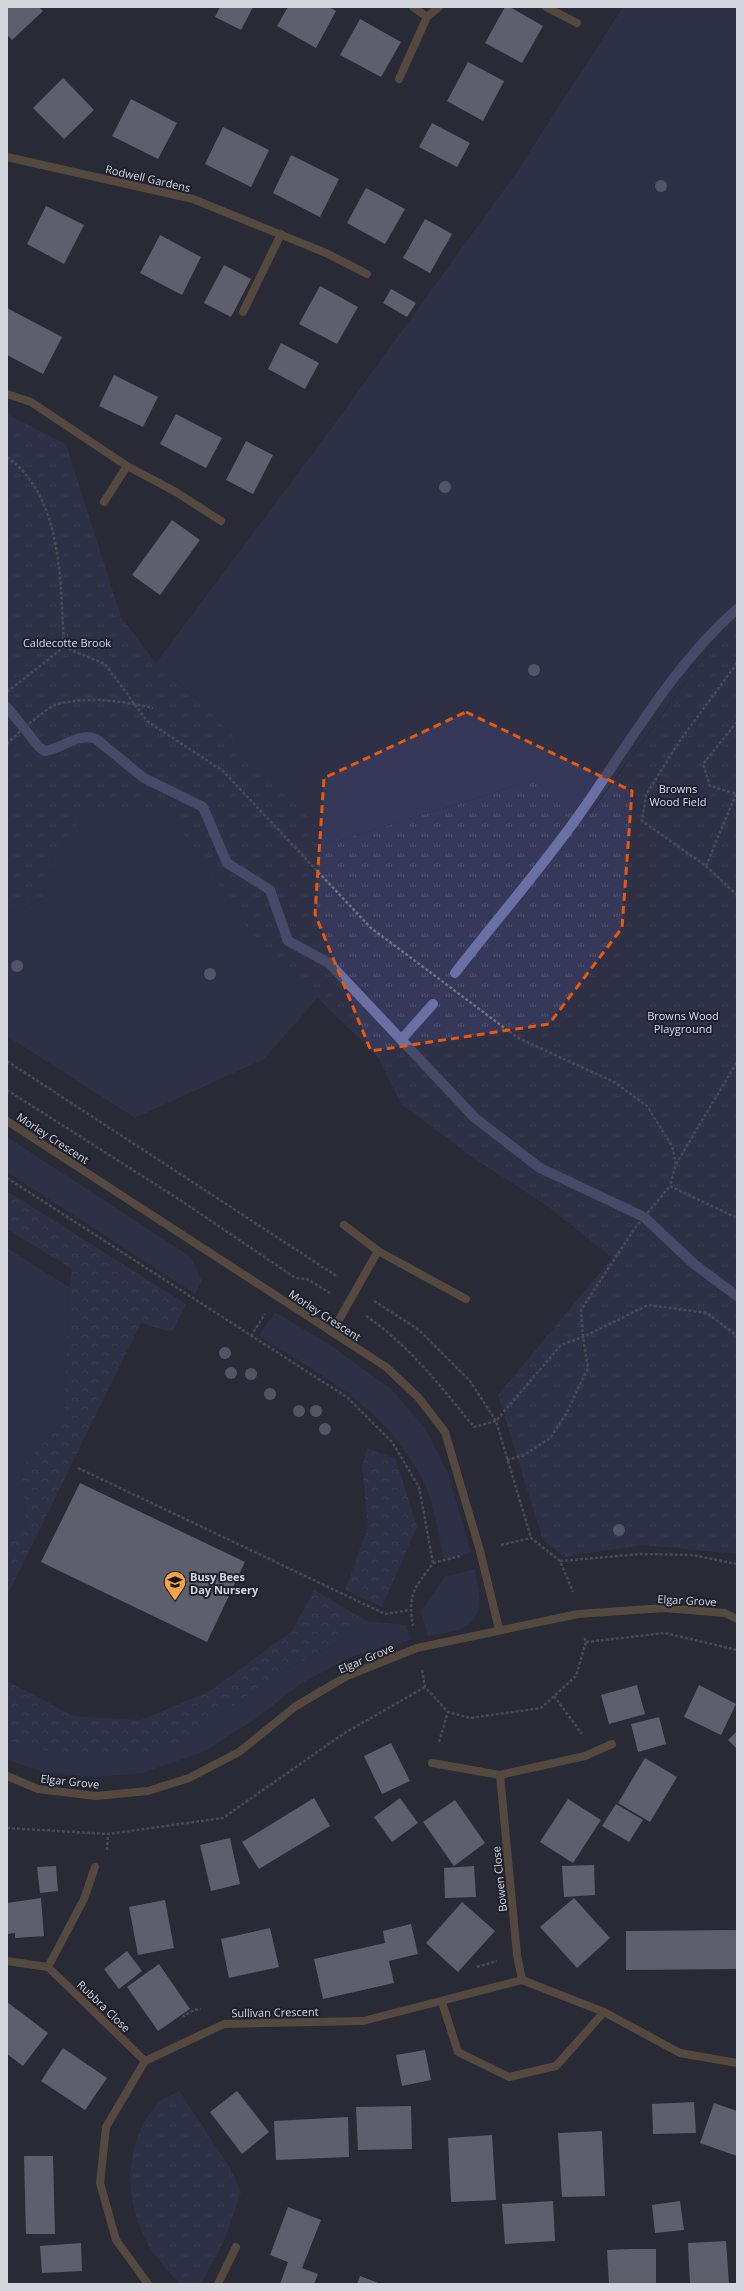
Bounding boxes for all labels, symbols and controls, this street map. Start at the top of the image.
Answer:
street label: Rodwell Gardens [104,161,192,195]
park label: Caldecotte Brook [23,635,111,650]
park label: Browns Wood Field [649,781,707,809]
park label: Browns Wood Playground [647,1008,719,1036]
street label: Morley Crescent [14,1109,92,1167]
street label: Morley Crescent [286,1286,364,1344]
school or university icon: Busy Bees Day Nursery [162,1569,188,1602]
place label: Busy Bees Day Nursery [190,1569,259,1597]
street label: Elgar Grove [657,1591,717,1609]
street label: Elgar Grove [336,1640,396,1676]
street label: Elgar Grove [40,1770,100,1792]
street label: Bowen Close [488,1846,510,1912]
street label: Rubbra Close [74,1977,134,2035]
street label: Sullivan Crescent [231,2004,319,2020]

